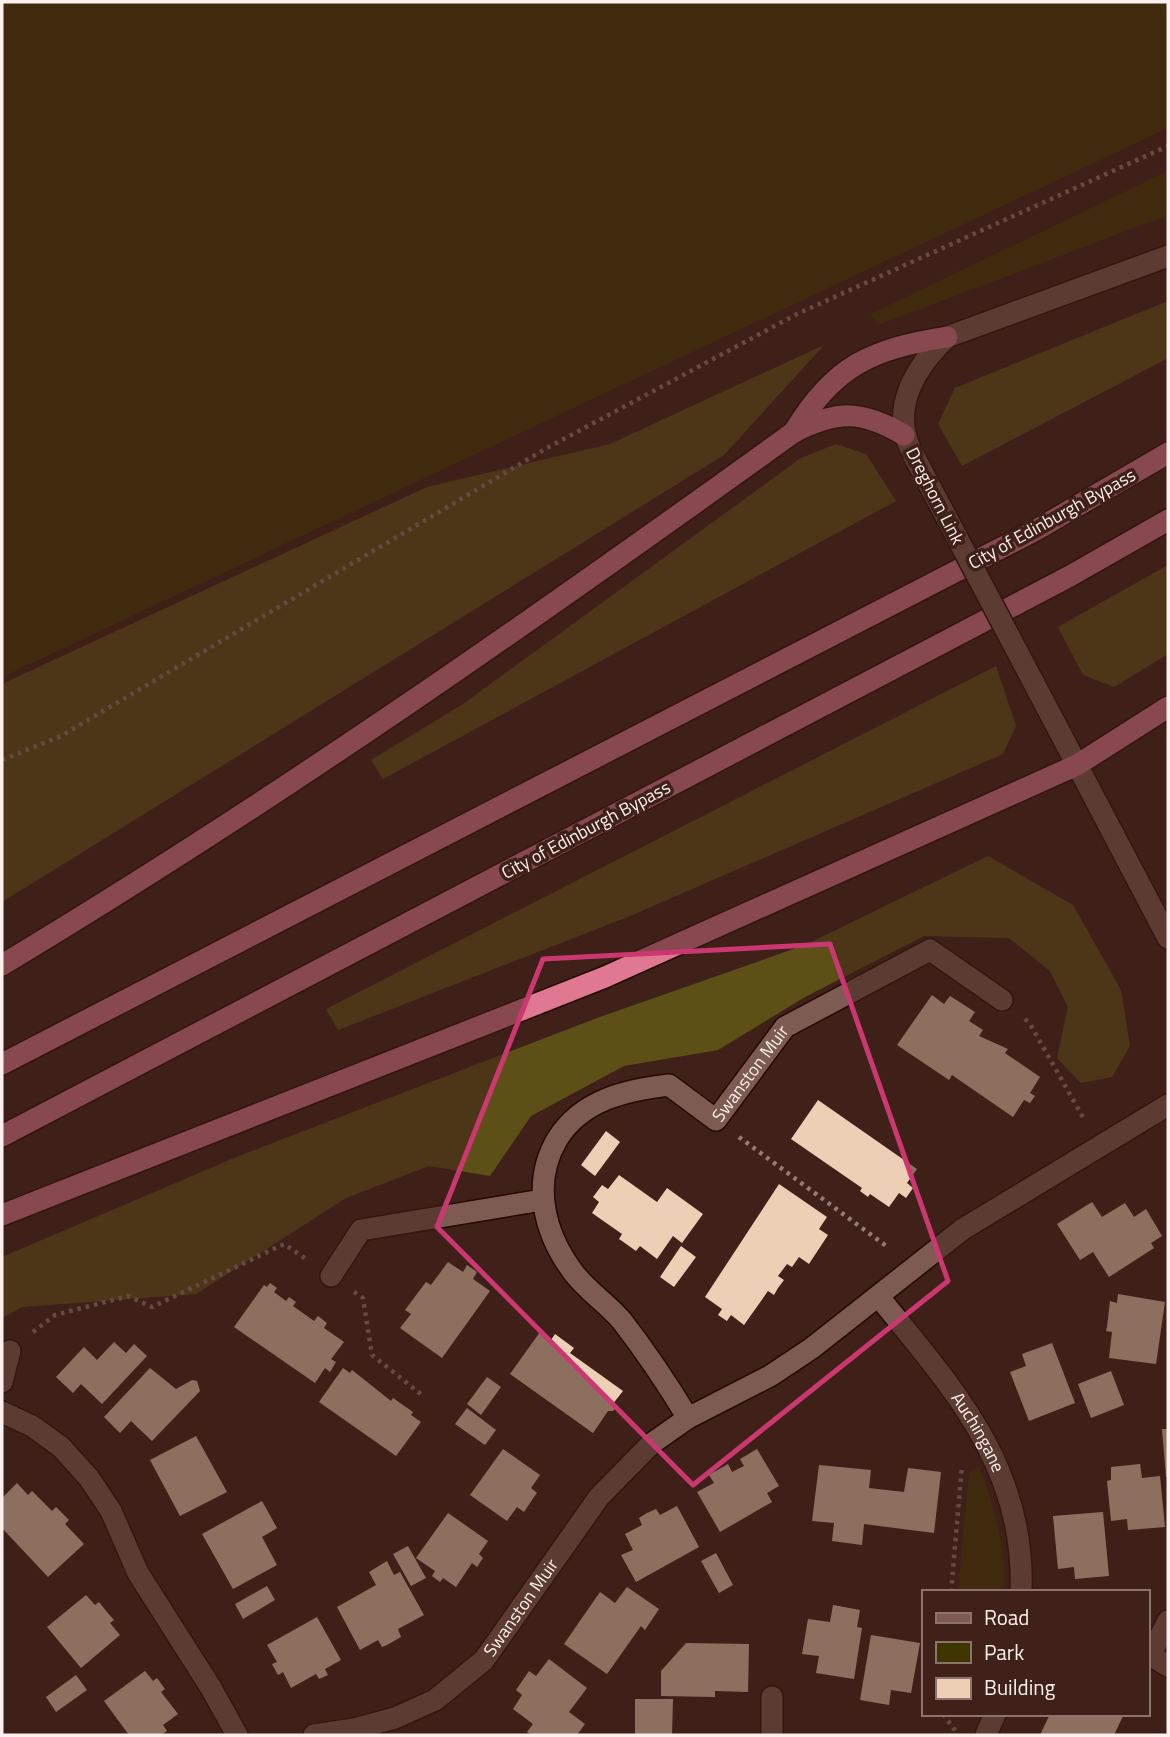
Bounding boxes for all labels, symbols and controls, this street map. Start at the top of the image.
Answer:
street label: Dreghorn Link [899,442,972,549]
street label: City of Edinburgh Bypass [963,461,1141,576]
street label: City of Edinburgh Bypass [496,774,675,886]
street label: Swanston Muir [705,1019,795,1127]
street label: Auchingane [945,1386,1012,1476]
street label: Swanston Muir [476,1553,565,1662]
legend [922,1590,1149,1716]
text: Road [984,1601,1029,1633]
text: Park [984,1636,1024,1668]
text: Building [984,1671,1056,1703]

